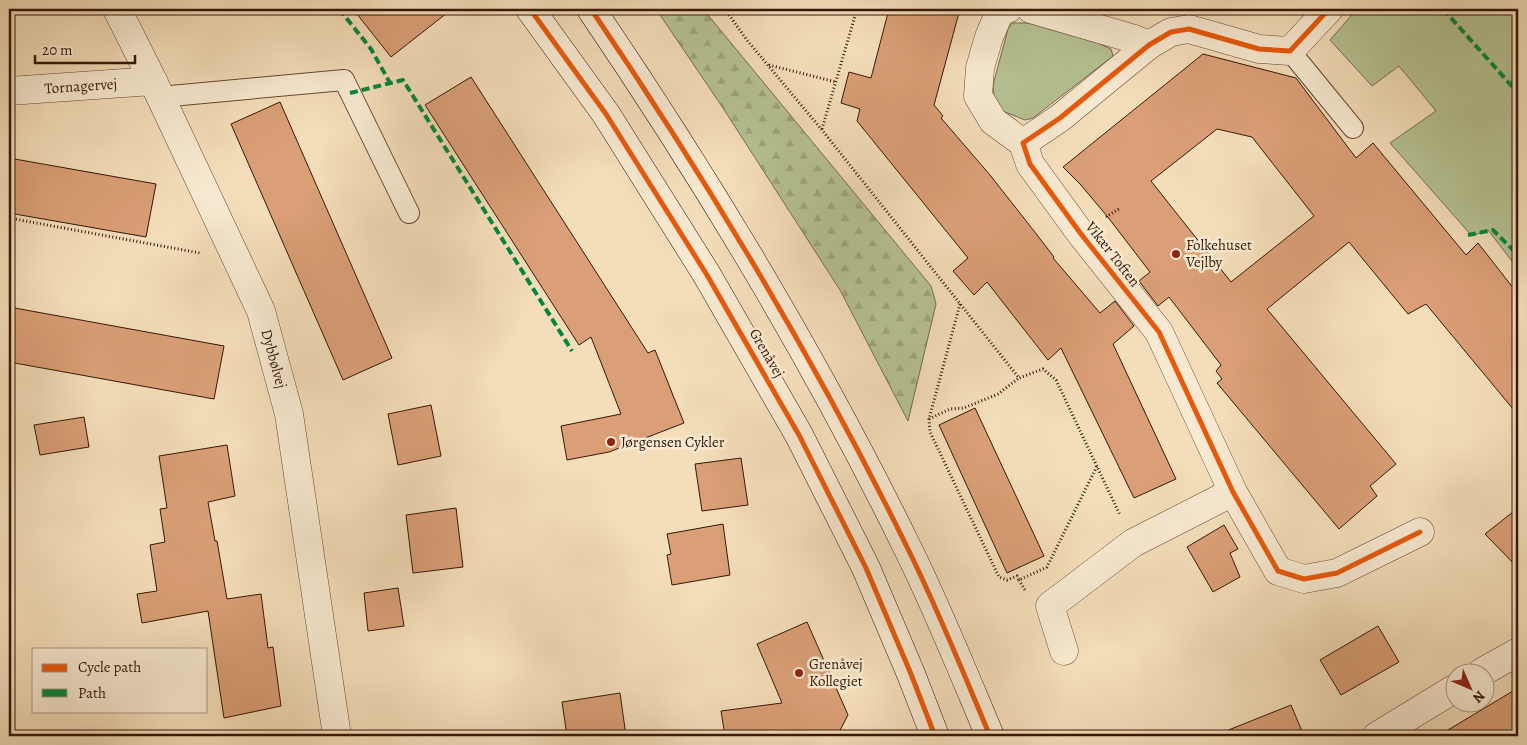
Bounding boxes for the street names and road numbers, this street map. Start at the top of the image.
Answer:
street label: Tornagervej [44,74,118,99]
street label: Vikær Toften [1081,216,1145,291]
street label: Grenåvej [745,325,789,381]
street label: Dybbølvej [256,327,292,391]

